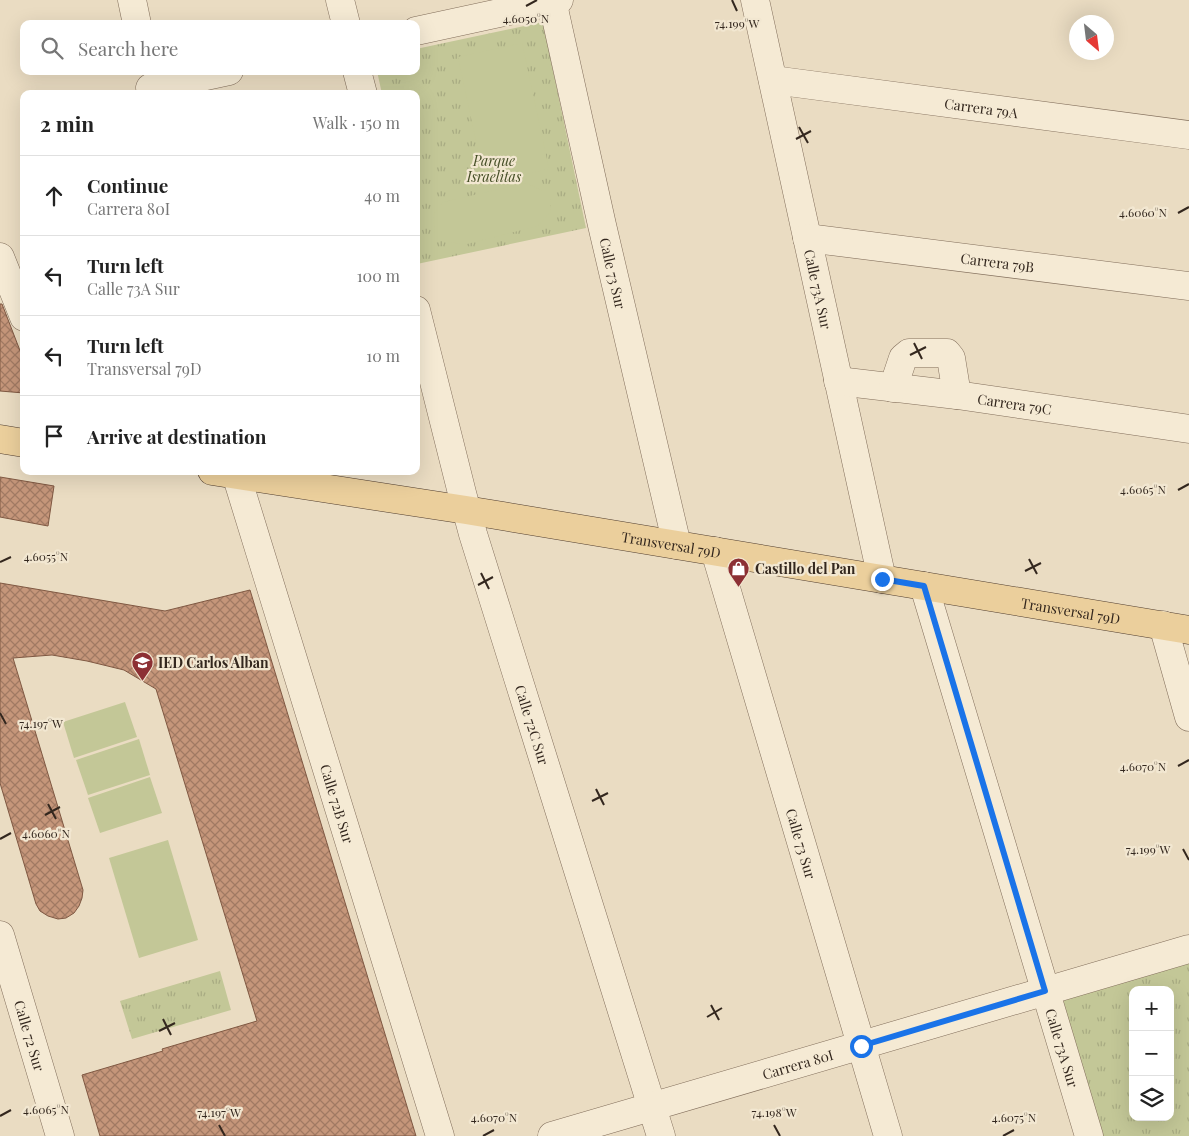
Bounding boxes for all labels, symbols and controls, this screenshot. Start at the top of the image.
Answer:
text: 4.6050°N [503,10,550,26]
text: 74.199°W [715,15,759,31]
north arrow [1069,15,1114,60]
search box [20,20,420,75]
icon: search [38,34,66,62]
text: Search here [78,35,178,61]
street label: Carrera 79A [943,93,1019,122]
text: 2 min [40,109,94,137]
text: Walk · 150 m [313,112,400,133]
park label: Parque Israelitas [466,151,522,186]
text: Continue [87,172,168,198]
icon: ahead [40,182,68,210]
text: 40 m [364,185,400,206]
text: Carrera 80I [87,198,170,219]
text: 4.6060°N [1119,204,1167,220]
street label: Calle 73 Sur [596,236,631,311]
street label: Calle 73A Sur [800,247,837,332]
street label: Carrera 79B [960,248,1036,276]
text: Turn left [87,252,164,278]
icon: left [40,262,68,290]
text: 100 m [357,265,400,286]
text: Calle 73A Sur [87,278,180,299]
text: Turn left [87,332,164,358]
icon: left [40,342,68,370]
text: 10 m [366,345,400,366]
text: Transversal 79D [87,358,202,379]
street label: Carrera 79C [976,389,1053,418]
icon: arrive [40,422,68,450]
text: Arrive at destination [87,423,267,449]
text: 4.6065°N [1120,481,1166,497]
street label: Transversal 79D [620,526,722,562]
text: 4.6055°N [24,548,69,564]
shop icon: Castillo del Pan [727,556,751,587]
place label: Castillo del Pan [755,559,856,578]
route end [871,568,894,591]
street label: Transversal 79D [1020,593,1122,628]
school or university icon: IED Carlos Alban [130,650,154,681]
place label: IED Carlos Alban [158,653,269,672]
street label: Calle 72C Sur [511,683,554,768]
text: 74.197°W [19,715,63,731]
text: 4.6070°N [1120,758,1167,774]
street label: Calle 72B Sur [316,762,359,846]
street label: Calle 73 Sur [782,806,821,882]
text: 4.6060°N [22,825,70,841]
text: 74.199°W [1126,841,1170,857]
map controls [1129,986,1174,1121]
button: + [1129,986,1174,1031]
street label: Calle 72 Sur [10,998,50,1074]
street label: Calle 73A Sur [1042,1006,1084,1090]
button: − [1129,1031,1174,1076]
route start [850,1035,873,1058]
street label: Carrera 80I [760,1044,836,1083]
button: layers [1129,1076,1174,1121]
text: 4.6065°N [23,1101,69,1117]
text: 74.197°W [197,1104,241,1120]
text: 74.198°W [751,1104,797,1120]
text: 4.6070°N [471,1109,518,1125]
text: 4.6075°N [992,1109,1037,1125]

